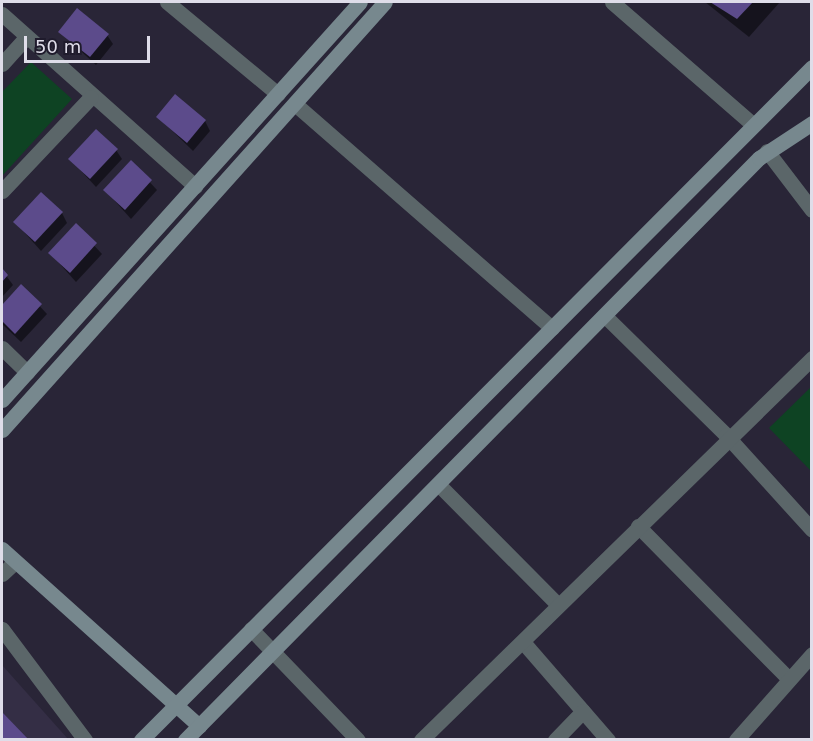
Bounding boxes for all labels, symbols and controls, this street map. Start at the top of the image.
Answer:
scale bar [27,24,153,62]
text: 50 m [35,36,81,57]

